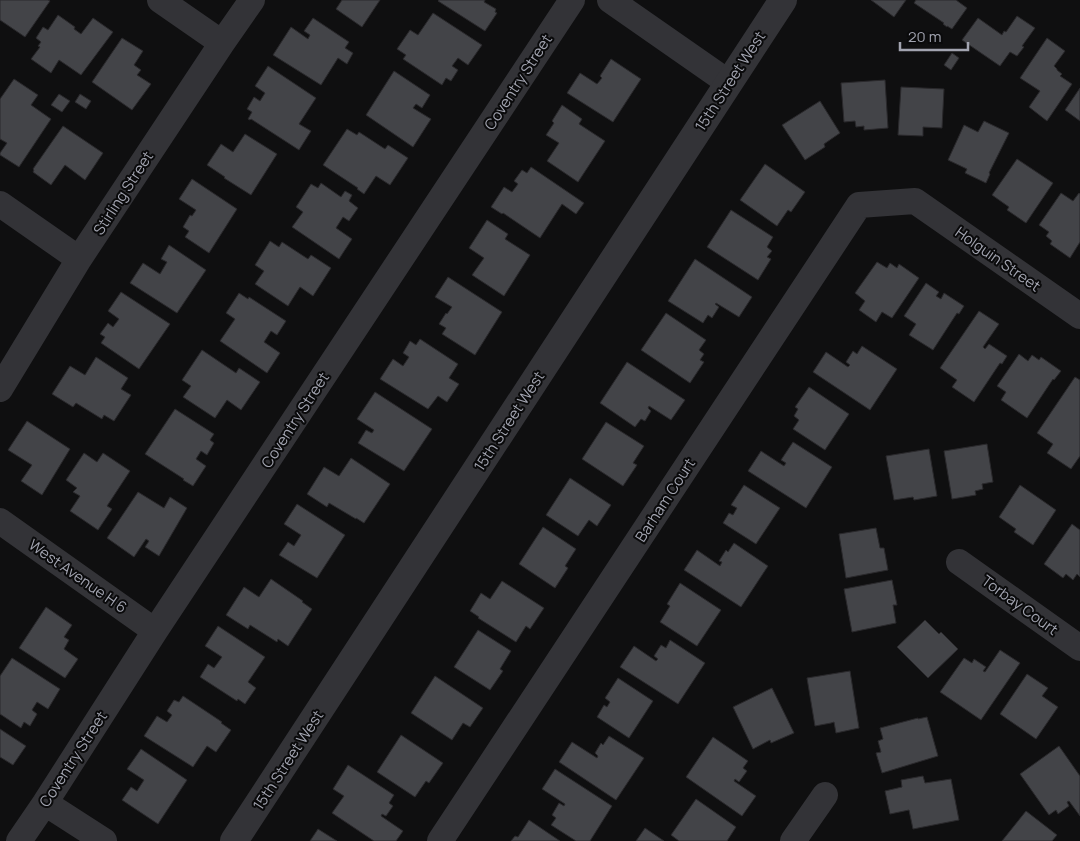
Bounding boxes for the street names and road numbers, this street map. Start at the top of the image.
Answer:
street label: 15th Street West [690,27,770,135]
street label: Coventry Street [479,30,557,134]
street label: Stirling Street [88,147,158,239]
street label: Holguin Street [951,222,1045,296]
street label: 15th Street West [469,367,549,475]
street label: Coventry Street [256,368,334,472]
street label: Barham Court [630,454,700,546]
street label: West Avenue H 6 [25,534,131,618]
street label: Torbay Court [978,570,1062,640]
street label: 15th Street West [248,706,328,814]
street label: Coventry Street [34,707,112,811]

